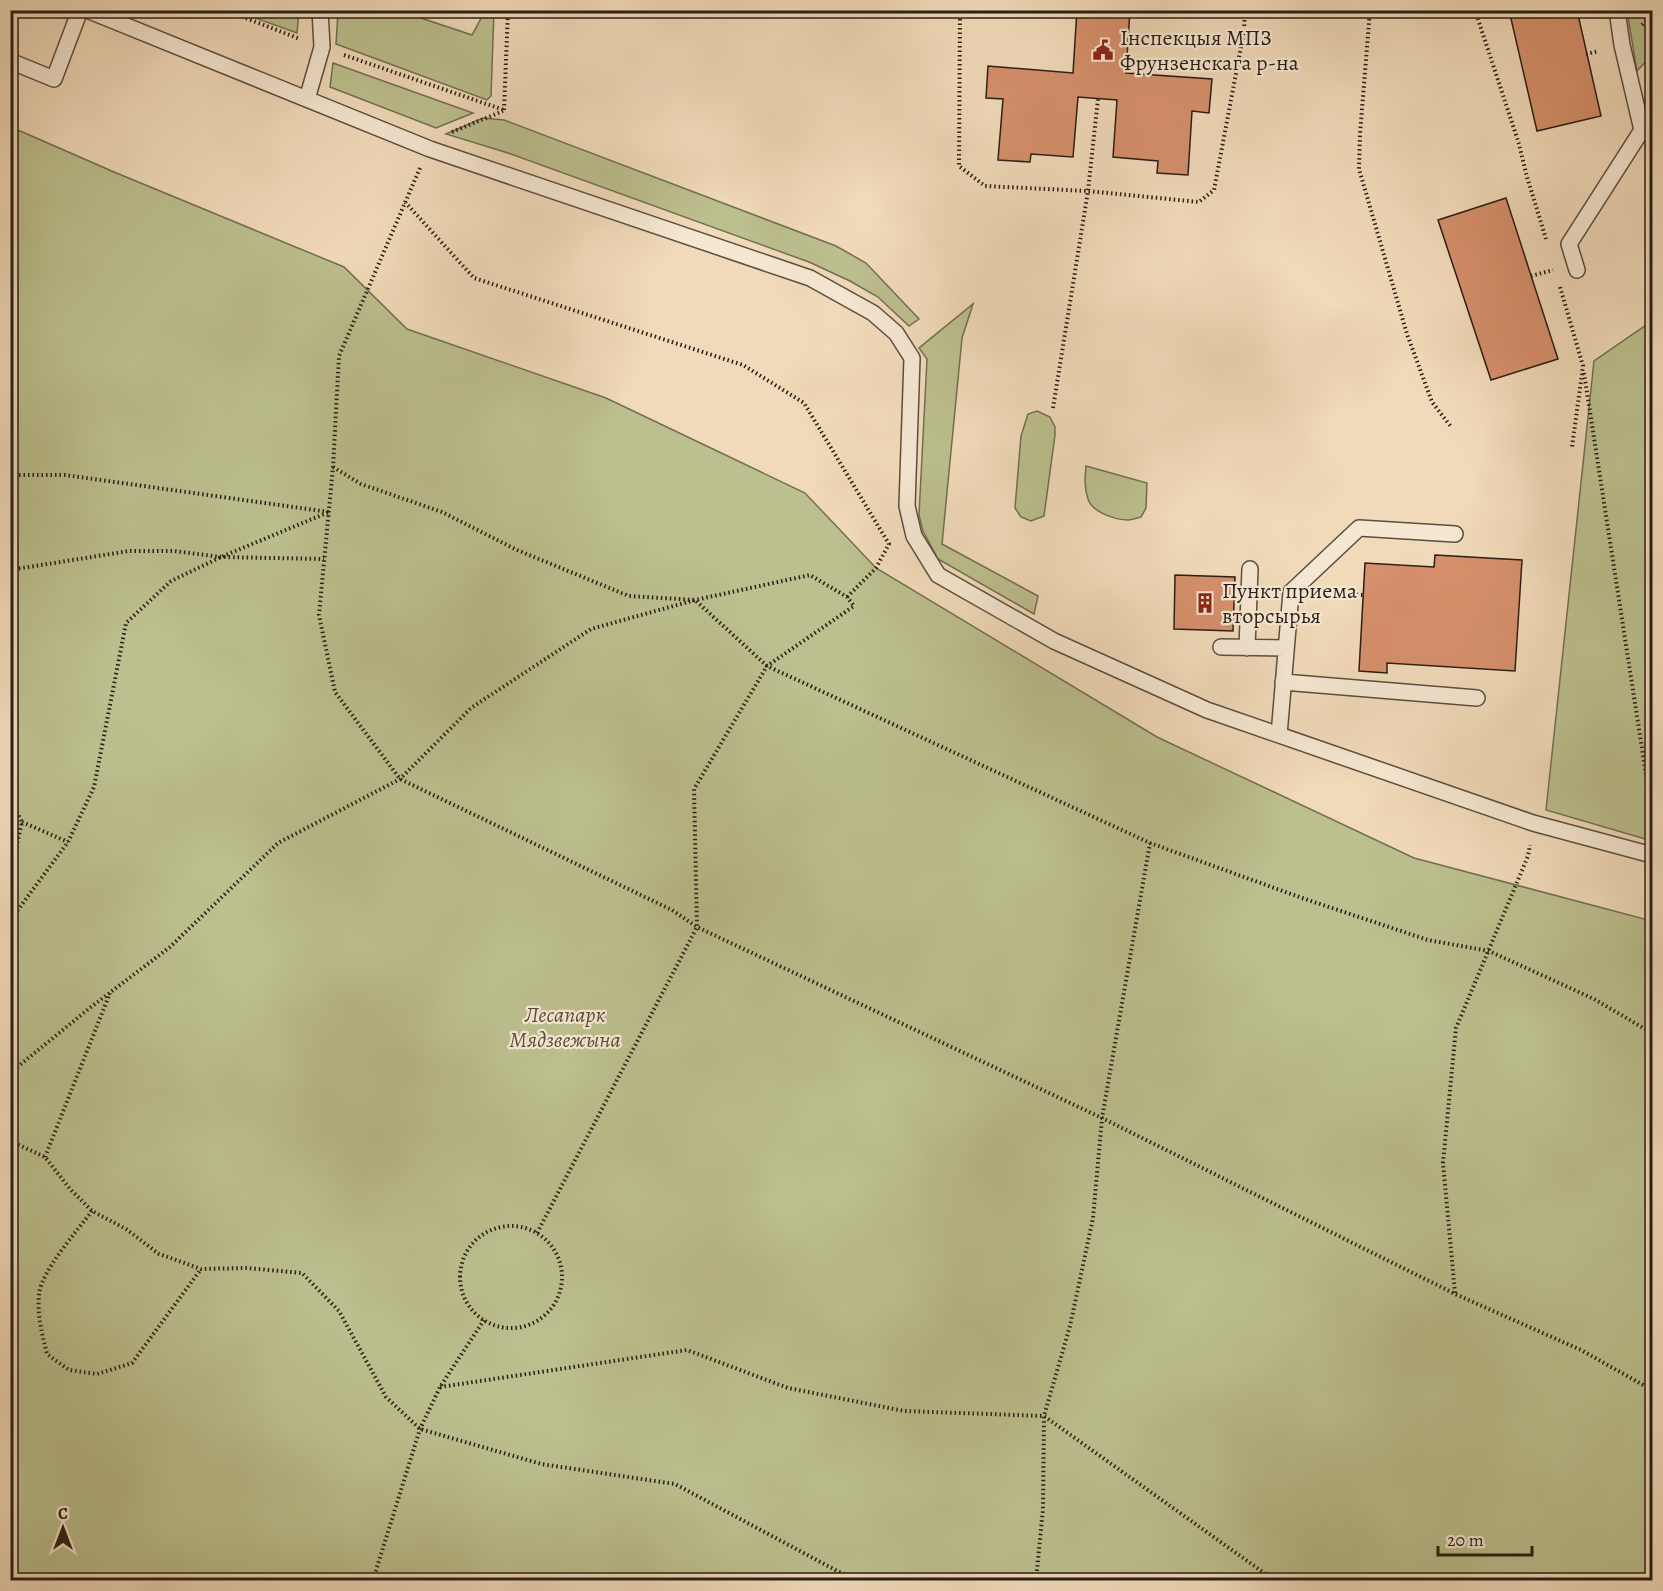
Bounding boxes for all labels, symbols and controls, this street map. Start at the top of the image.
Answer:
place label: Інспекцыя МПЗ Фрунзенскага р-на [1120,23,1300,78]
public building icon: Інспекцыя МПЗ Фрунзенскага р-на [1091,38,1115,62]
place label: Пункт приема вторсырья [1222,576,1358,631]
building icon: Пункт приема вторсырья [1193,591,1217,615]
park label: Лесапарк Мядзвежына [509,1000,621,1055]
north arrow [33,1498,93,1558]
text: С [58,1503,68,1525]
scale bar [1438,1519,1532,1557]
text: 20 m [1447,1528,1484,1552]

